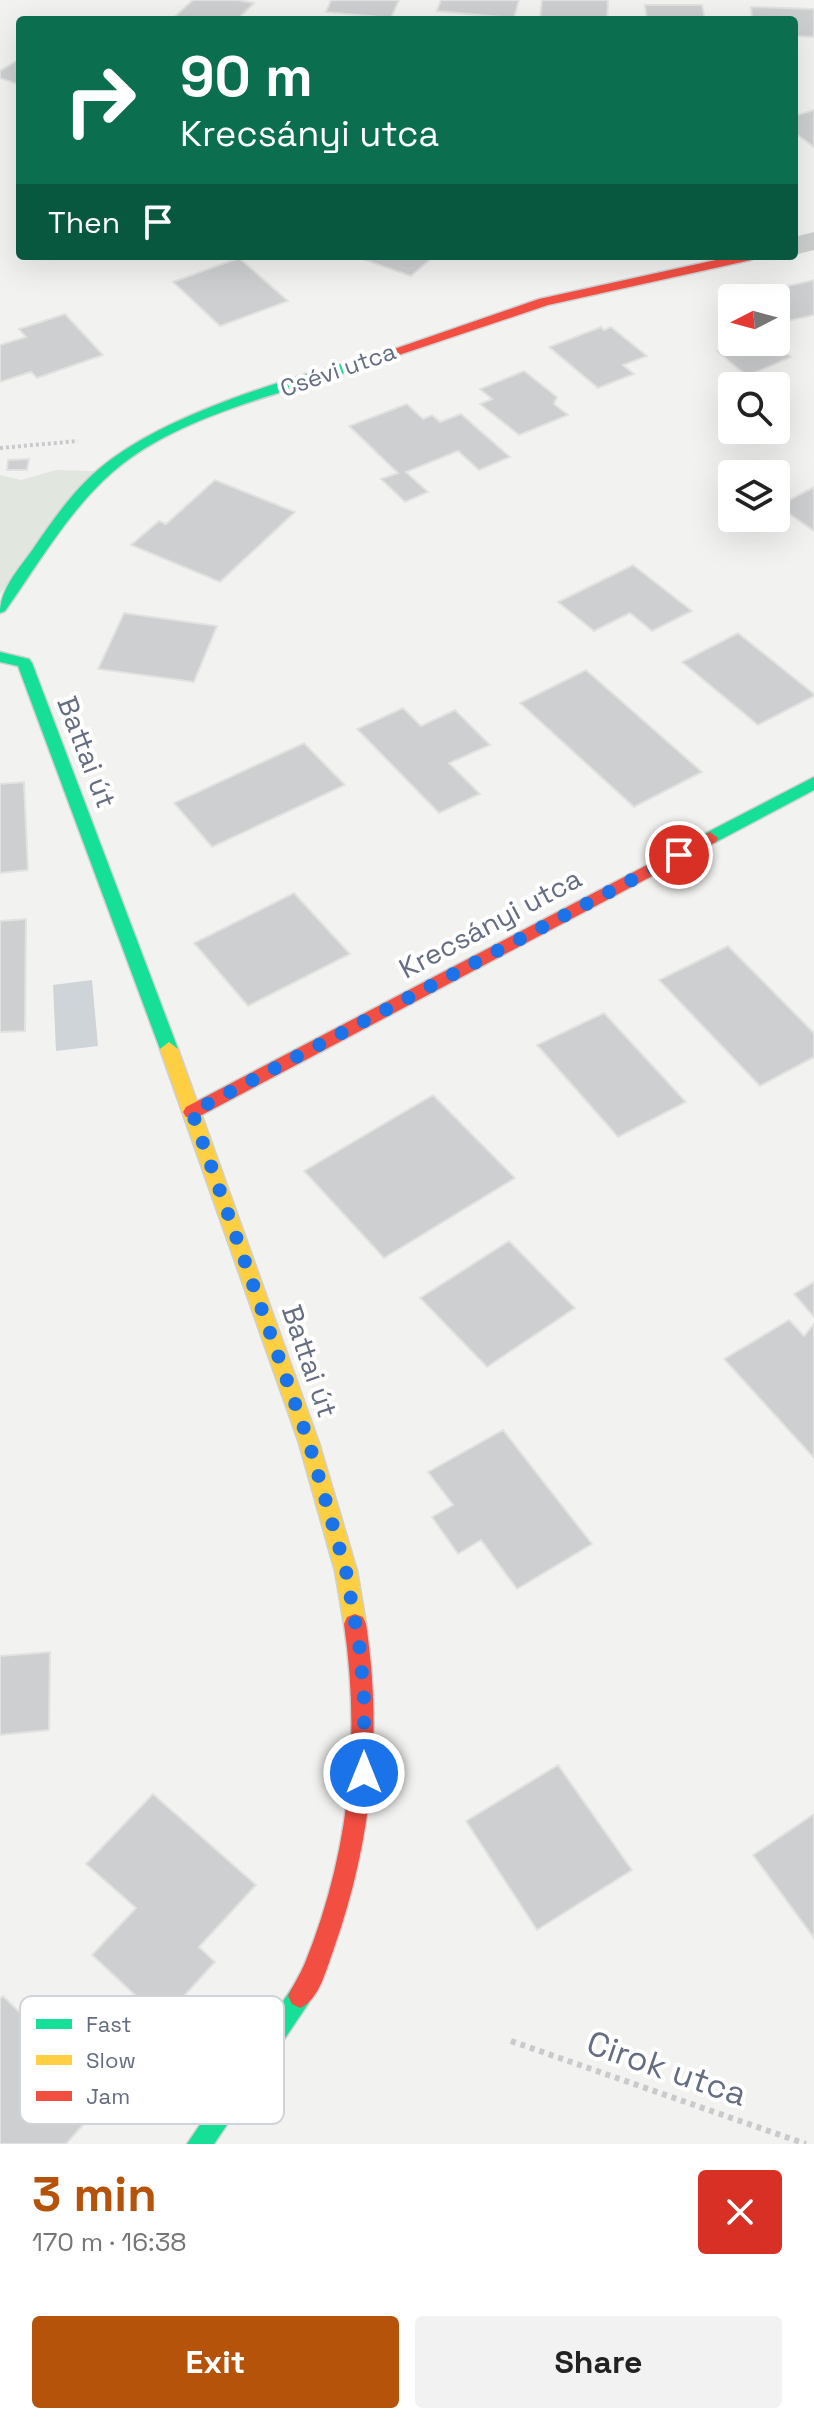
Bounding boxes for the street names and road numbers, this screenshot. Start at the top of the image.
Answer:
street label: Csévi utca [276,335,400,404]
street label: Battai út [49,691,125,813]
street label: Krecsányi utca [393,860,587,986]
street label: Battai út [274,1300,346,1422]
street label: Cirok utca [581,2021,752,2116]

